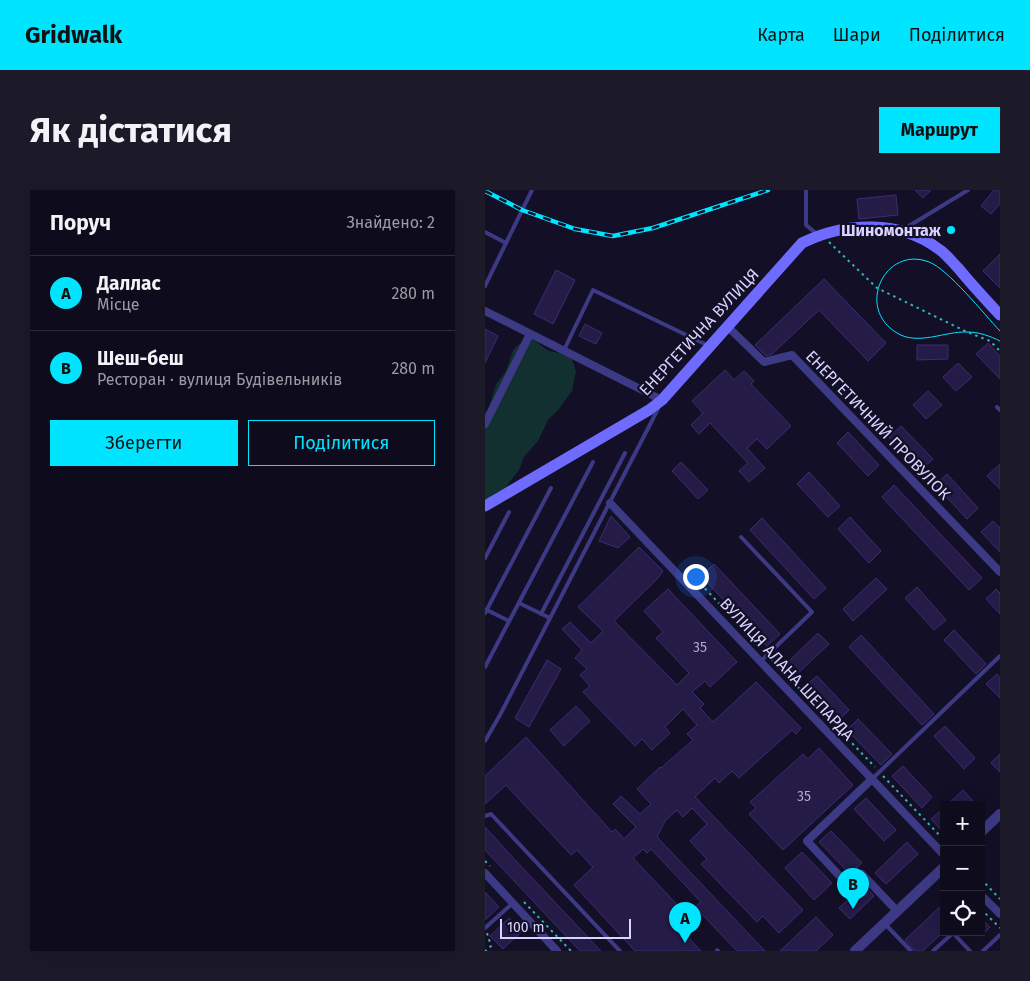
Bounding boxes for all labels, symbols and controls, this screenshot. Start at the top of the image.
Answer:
text: Gridwalk [25,21,122,49]
text: Карта [757,24,805,46]
text: Шари [833,24,881,46]
text: Поділитися [909,24,1005,46]
button: Маршрут [879,107,1000,153]
text: Як дістатися [30,109,232,151]
text: Поруч [50,210,111,236]
text: Знайдено: 2 [346,213,435,232]
place label: Шиномонтаж [841,221,942,240]
marker: Шиномонтаж [945,224,957,236]
street label: ЕНЕРГЕТИЧНА ВУЛИЦЯ [635,265,763,399]
text: Даллас [97,272,161,295]
text: A [61,284,71,303]
text: 280 m [391,284,435,303]
text: Місце [97,295,140,314]
text: Шеш-беш [97,347,184,370]
street label: ЕНЕРГЕТИЧНИЙ ПРОВУЛОК [802,347,955,504]
text: B [61,359,71,378]
text: 280 m [391,359,435,378]
text: Ресторан · вулиця Будівельників [97,370,342,389]
button: Зберегти [50,420,238,466]
button: Поділитися [248,420,435,466]
your location [683,564,709,590]
street label: ВУЛИЦЯ АЛАНА ШЕПАРДА [716,594,858,745]
house number: 35 [693,639,707,656]
house number: 35 [797,788,811,805]
map controls [940,801,985,936]
button: + [940,801,985,846]
button: − [940,846,985,891]
pin: B [837,868,869,909]
button: locate [940,891,985,936]
pin: A [669,902,701,943]
scale bar [500,916,631,939]
text: 100 m [507,919,544,936]

